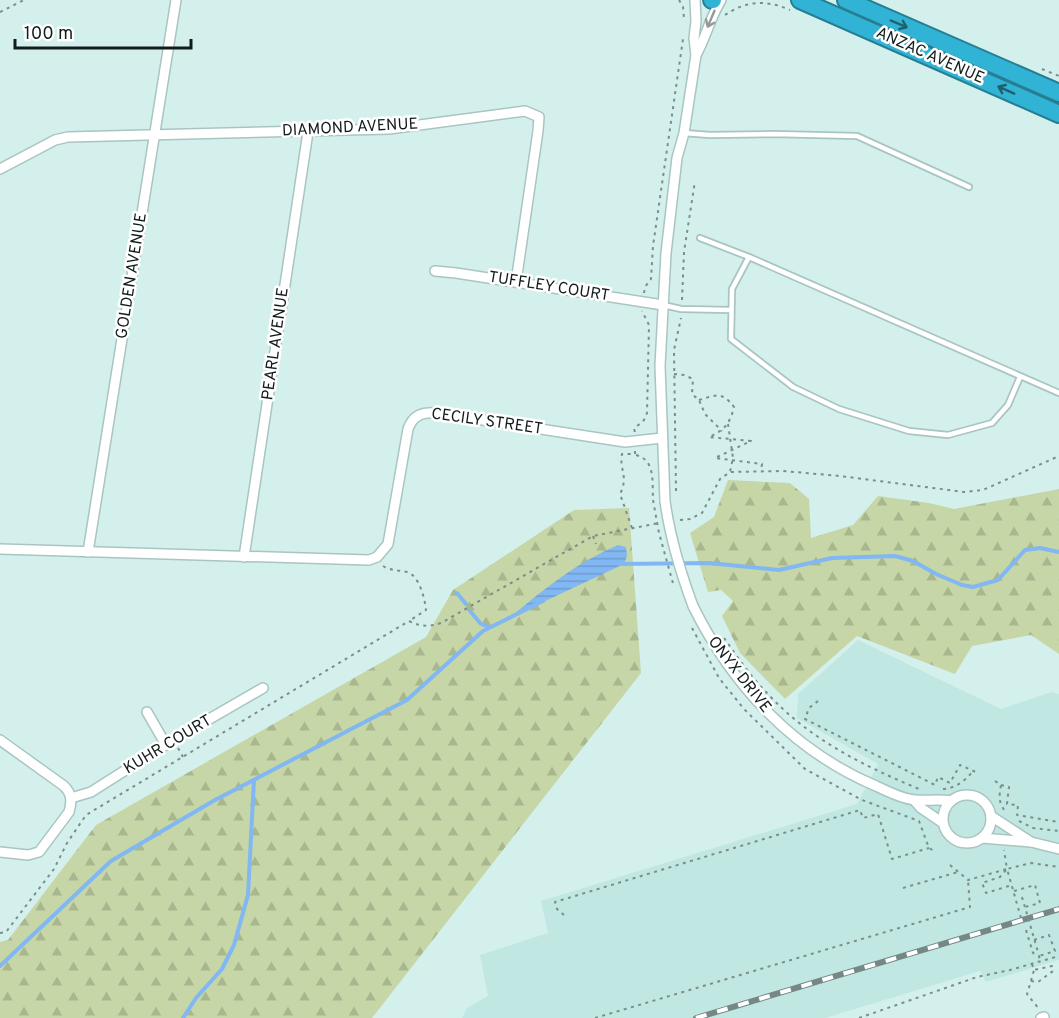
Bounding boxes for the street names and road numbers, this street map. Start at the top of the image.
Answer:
street label: ANZAC AVENUE [873,23,987,89]
street label: DIAMOND AVENUE [281,114,419,142]
street label: GOLDEN AVENUE [112,212,152,340]
street label: TUFFLEY COURT [487,268,611,306]
street label: PEARL AVENUE [258,286,294,402]
street label: CECILY STREET [430,404,544,440]
street label: ONYX DRIVE [703,633,775,717]
street label: KUHR COURT [120,711,216,779]

